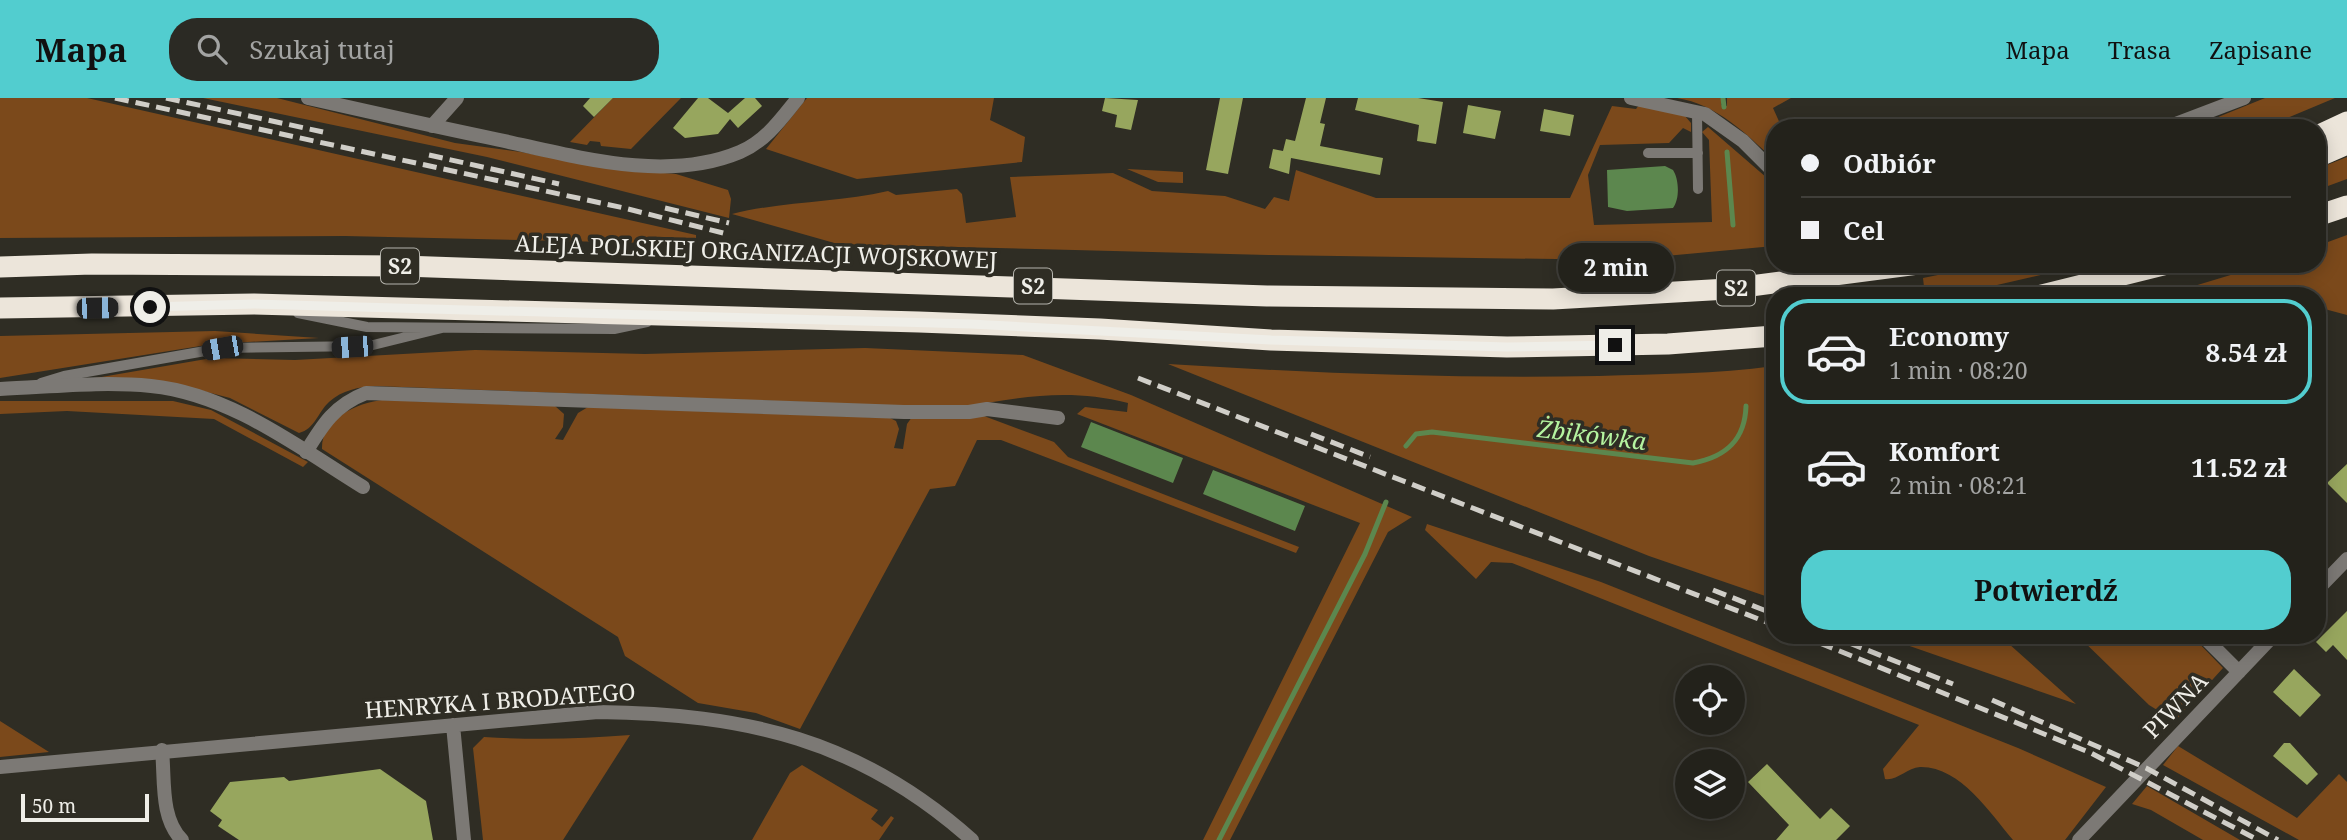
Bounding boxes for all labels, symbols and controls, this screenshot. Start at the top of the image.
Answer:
search box [169,18,659,81]
text: Mapa [35,27,127,72]
icon: search [193,30,231,68]
text: Szukaj tutaj [249,31,395,67]
text: Mapa [2006,33,2070,66]
text: Trasa [2108,33,2171,66]
text: Zapisane [2209,33,2312,66]
text: Odbiór [1843,145,1936,181]
text: Cel [1843,212,1884,248]
street label: ALEJA POLSKIEJ ORGANIZACJI WOJSKOWEJ [514,227,998,275]
callout: 2 min [1557,244,1673,292]
road number: S2 [381,248,419,284]
text: 2 min [1583,251,1649,283]
road number: S2 [1014,268,1052,304]
road number: S2 [1717,270,1755,306]
route start [134,291,166,323]
car [76,297,119,319]
text: Economy [1889,318,2009,354]
icon: car [1805,320,1868,383]
route end [1599,329,1631,361]
car [200,334,245,362]
text: 8.54 zł [2206,334,2287,370]
car [331,335,374,359]
text: 1 min · 08:20 [1889,354,2027,386]
water label: Żbikówka [1535,411,1648,457]
text: Komfort [1889,433,2000,469]
icon: car [1805,435,1868,498]
text: 11.52 zł [2191,449,2287,485]
text: 2 min · 08:21 [1889,469,2027,501]
button: Potwierdź [1801,550,2291,630]
street label: PIWNA [2136,664,2215,745]
map controls [1675,665,1745,819]
button: locate [1675,665,1745,735]
street label: HENRYKA I BRODATEGO [364,675,636,725]
button: layers [1675,749,1745,819]
scale bar [21,791,149,823]
text: 50 m [32,793,76,819]

